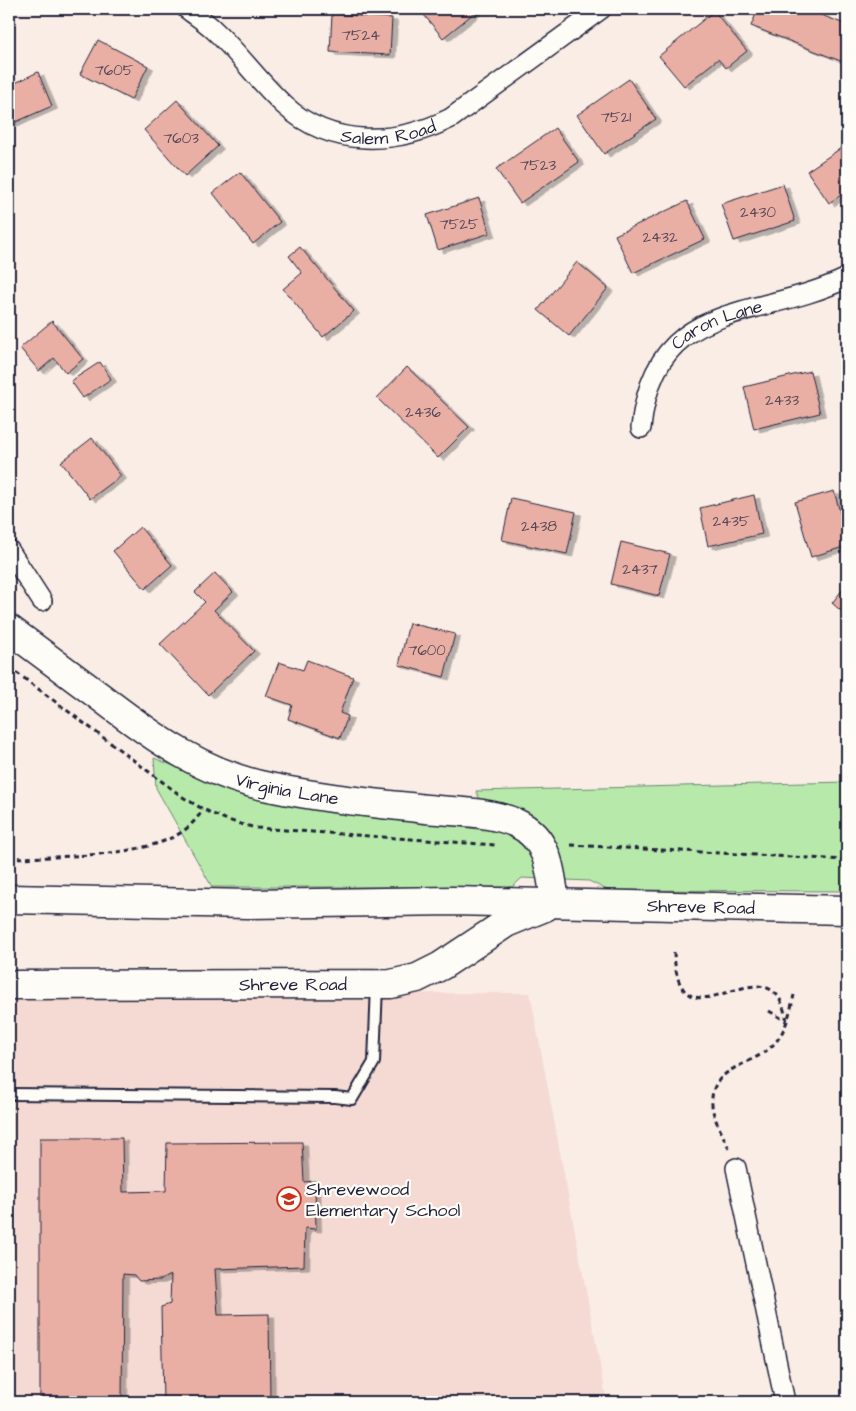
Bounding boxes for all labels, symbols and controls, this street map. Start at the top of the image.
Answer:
house number: 7524 [342,25,380,46]
house number: 7605 [95,60,134,81]
house number: 7521 [601,107,631,128]
street label: Salem Road [339,114,440,151]
house number: 7603 [163,128,199,149]
house number: 7523 [520,155,556,176]
house number: 2430 [740,202,776,223]
house number: 7525 [439,214,479,235]
house number: 2432 [642,227,678,248]
street label: Caron Lane [665,294,765,356]
house number: 2433 [765,390,799,411]
house number: 2436 [405,402,442,423]
house number: 2435 [712,511,750,532]
house number: 2438 [521,516,557,537]
house number: 2437 [622,559,658,580]
house number: 7600 [408,640,446,661]
street label: Virginia Lane [232,767,340,812]
street label: Shreve Road [647,893,755,921]
street label: Shreve Road [239,972,347,997]
place label: Shrevewood Elementary School [306,1177,461,1224]
school or university icon: Shrevewood Elementary School [276,1186,302,1212]

